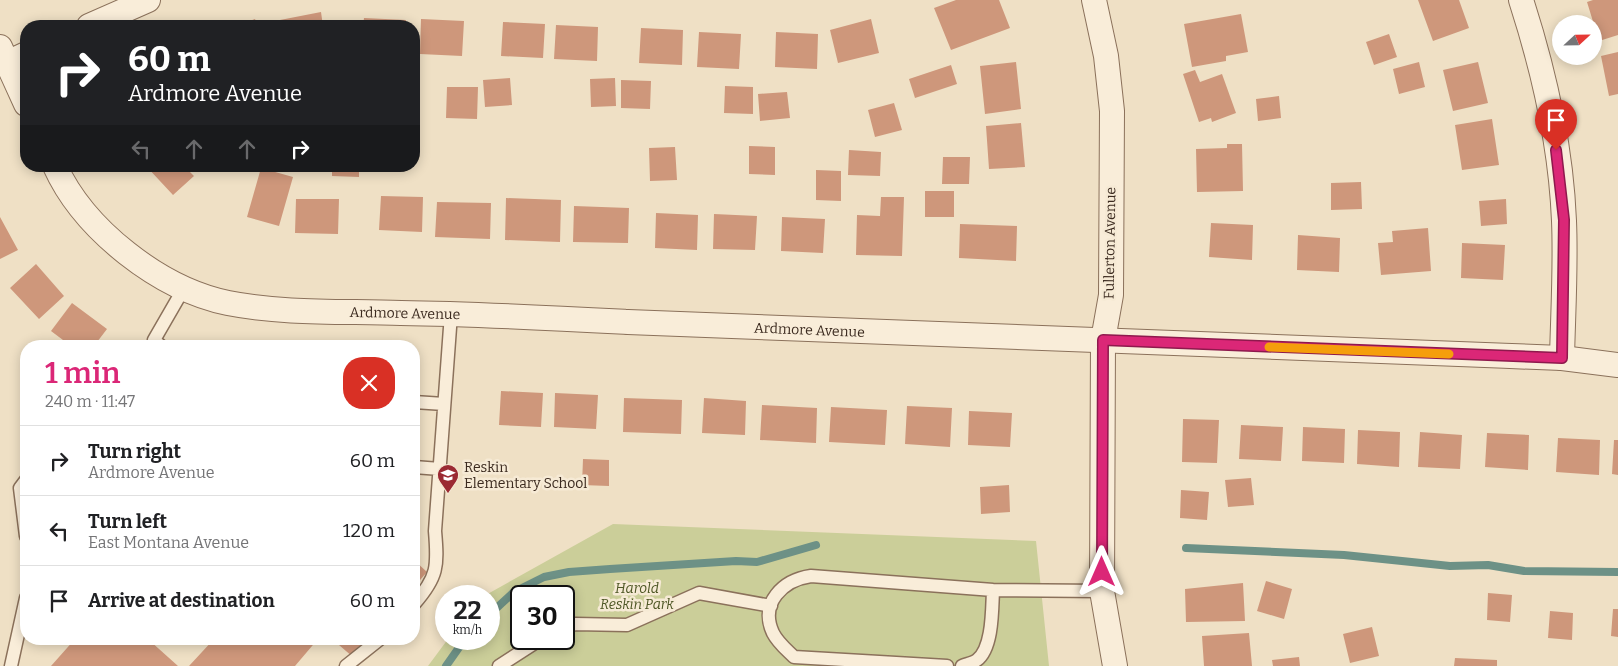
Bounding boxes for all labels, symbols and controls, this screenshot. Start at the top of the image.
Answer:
north arrow [1552,15,1602,65]
map controls [1552,15,1602,65]
text: 60 m [128,38,211,80]
icon: right [45,40,110,105]
text: Ardmore Avenue [128,80,302,107]
pin [1535,99,1577,150]
icon: arrive [1542,106,1570,134]
icon: left [127,135,155,163]
icon: ahead [180,135,208,163]
icon: ahead [233,135,261,163]
icon: right [286,135,314,163]
street label: Fullerton Avenue [1101,187,1119,299]
street label: Ardmore Avenue [349,304,460,323]
street label: Ardmore Avenue [754,319,865,340]
text: 1 min [45,355,120,391]
button: close [343,357,395,409]
text: 240 m · 11:47 [45,392,135,411]
text: Turn right [88,440,181,463]
icon: right [45,447,73,475]
text: 60 m [350,449,395,472]
place label: Reskin Elementary School [464,459,587,492]
text: Ardmore Avenue [88,463,215,482]
school or university icon: Reskin Elementary School [436,463,460,494]
text: Turn left [88,510,167,533]
icon: left [45,517,73,545]
text: 120 m [343,519,395,542]
text: East Montana Avenue [88,533,249,552]
position arrow [1075,545,1127,597]
park label: Harold Reskin Park [600,580,674,613]
speed limit sign: 30 [510,585,575,650]
icon: arrive [45,587,73,615]
text: Arrive at destination [88,589,275,612]
text: 60 m [350,589,395,612]
text: 22 [453,596,482,626]
text: km/h [453,623,482,637]

